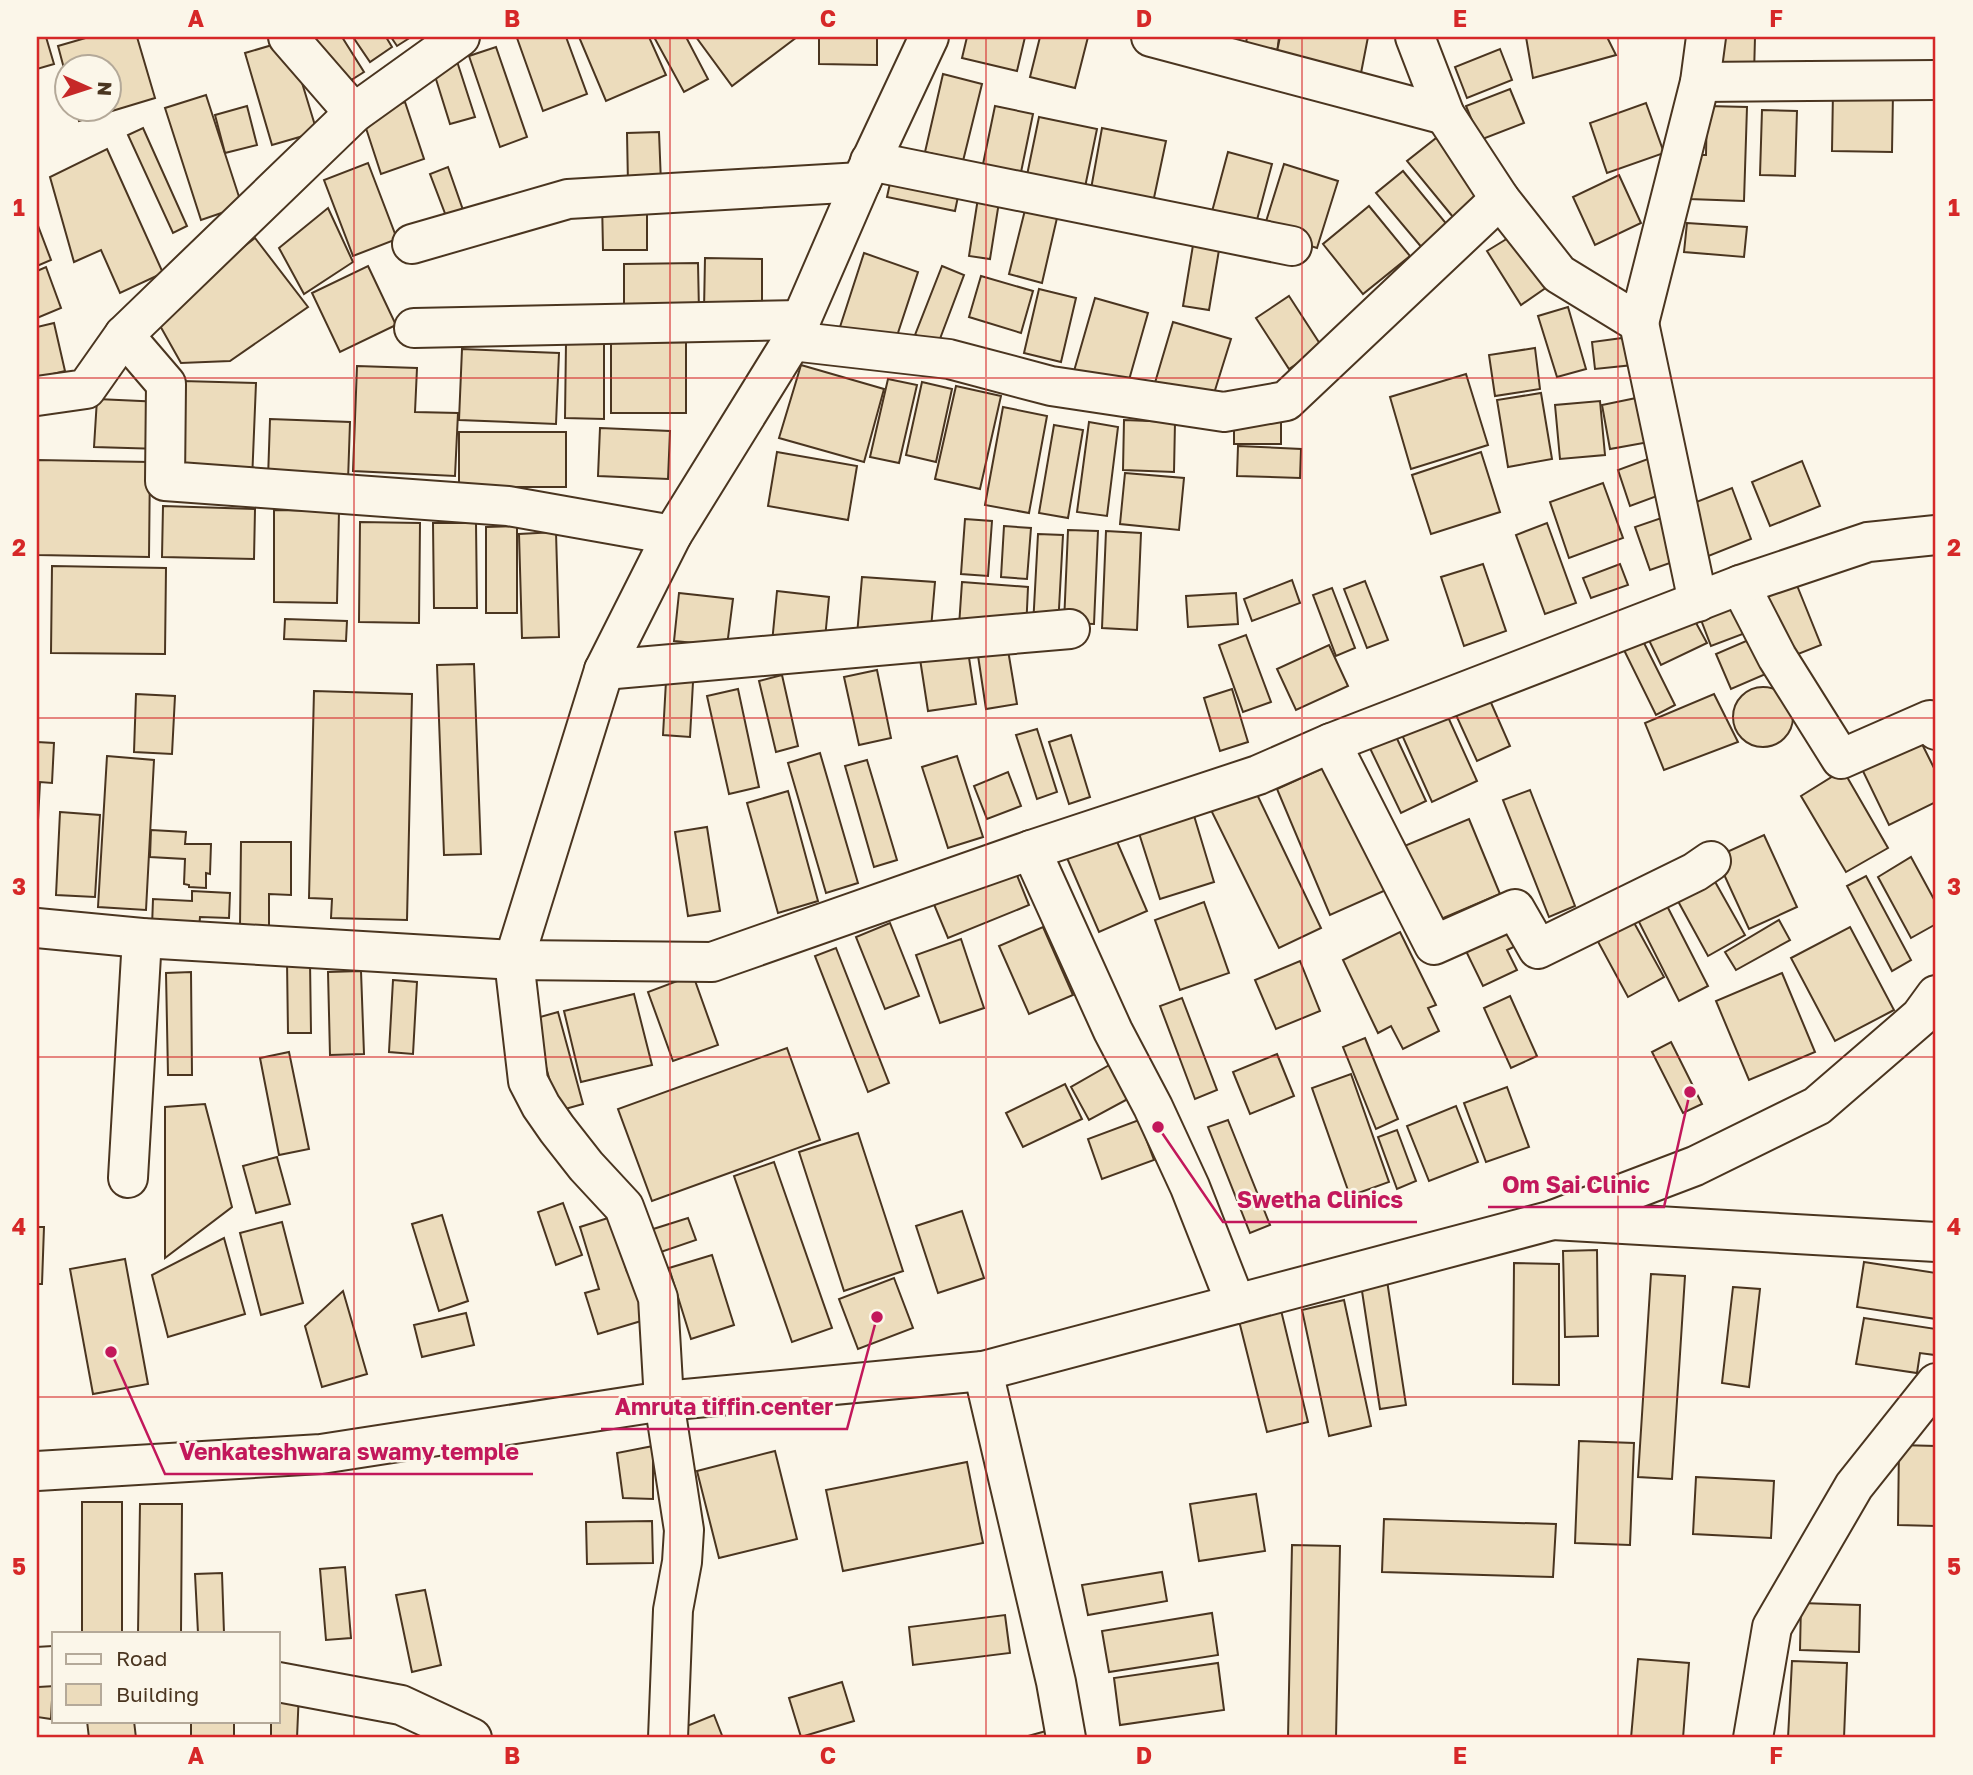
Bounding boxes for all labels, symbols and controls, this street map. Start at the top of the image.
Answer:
text: A [188,4,205,32]
text: B [504,4,520,32]
text: C [820,4,836,32]
text: D [1136,4,1152,32]
text: E [1453,4,1467,32]
text: F [1769,4,1783,32]
north arrow [52,52,122,122]
text: N [94,81,117,97]
text: 1 [13,193,25,221]
text: 1 [1948,193,1960,221]
text: 2 [12,533,26,561]
text: 2 [1947,533,1961,561]
text: 3 [12,872,26,900]
text: 3 [1947,872,1961,900]
callout: Om Sai Clinic [1488,1163,1664,1207]
text: Om Sai Clinic [1502,1170,1650,1198]
callout: Swetha Clinics [1223,1178,1417,1222]
text: Swetha Clinics [1237,1185,1403,1213]
text: 4 [12,1212,26,1240]
text: 4 [1947,1212,1961,1240]
callout: Amruta tiffin center [601,1385,847,1429]
text: Amruta tiffin center [615,1392,833,1420]
callout: Venkateshwara swamy temple [165,1430,533,1474]
text: Venkateshwara swamy temple [179,1437,519,1465]
text: 5 [12,1552,26,1580]
text: 5 [1947,1552,1961,1580]
legend [52,1632,280,1722]
text: Road [116,1645,167,1671]
text: Building [116,1681,199,1707]
text: A [188,1741,205,1769]
text: B [504,1741,520,1769]
text: C [820,1741,836,1769]
text: D [1136,1741,1152,1769]
text: E [1453,1741,1467,1769]
text: F [1769,1741,1783,1769]

